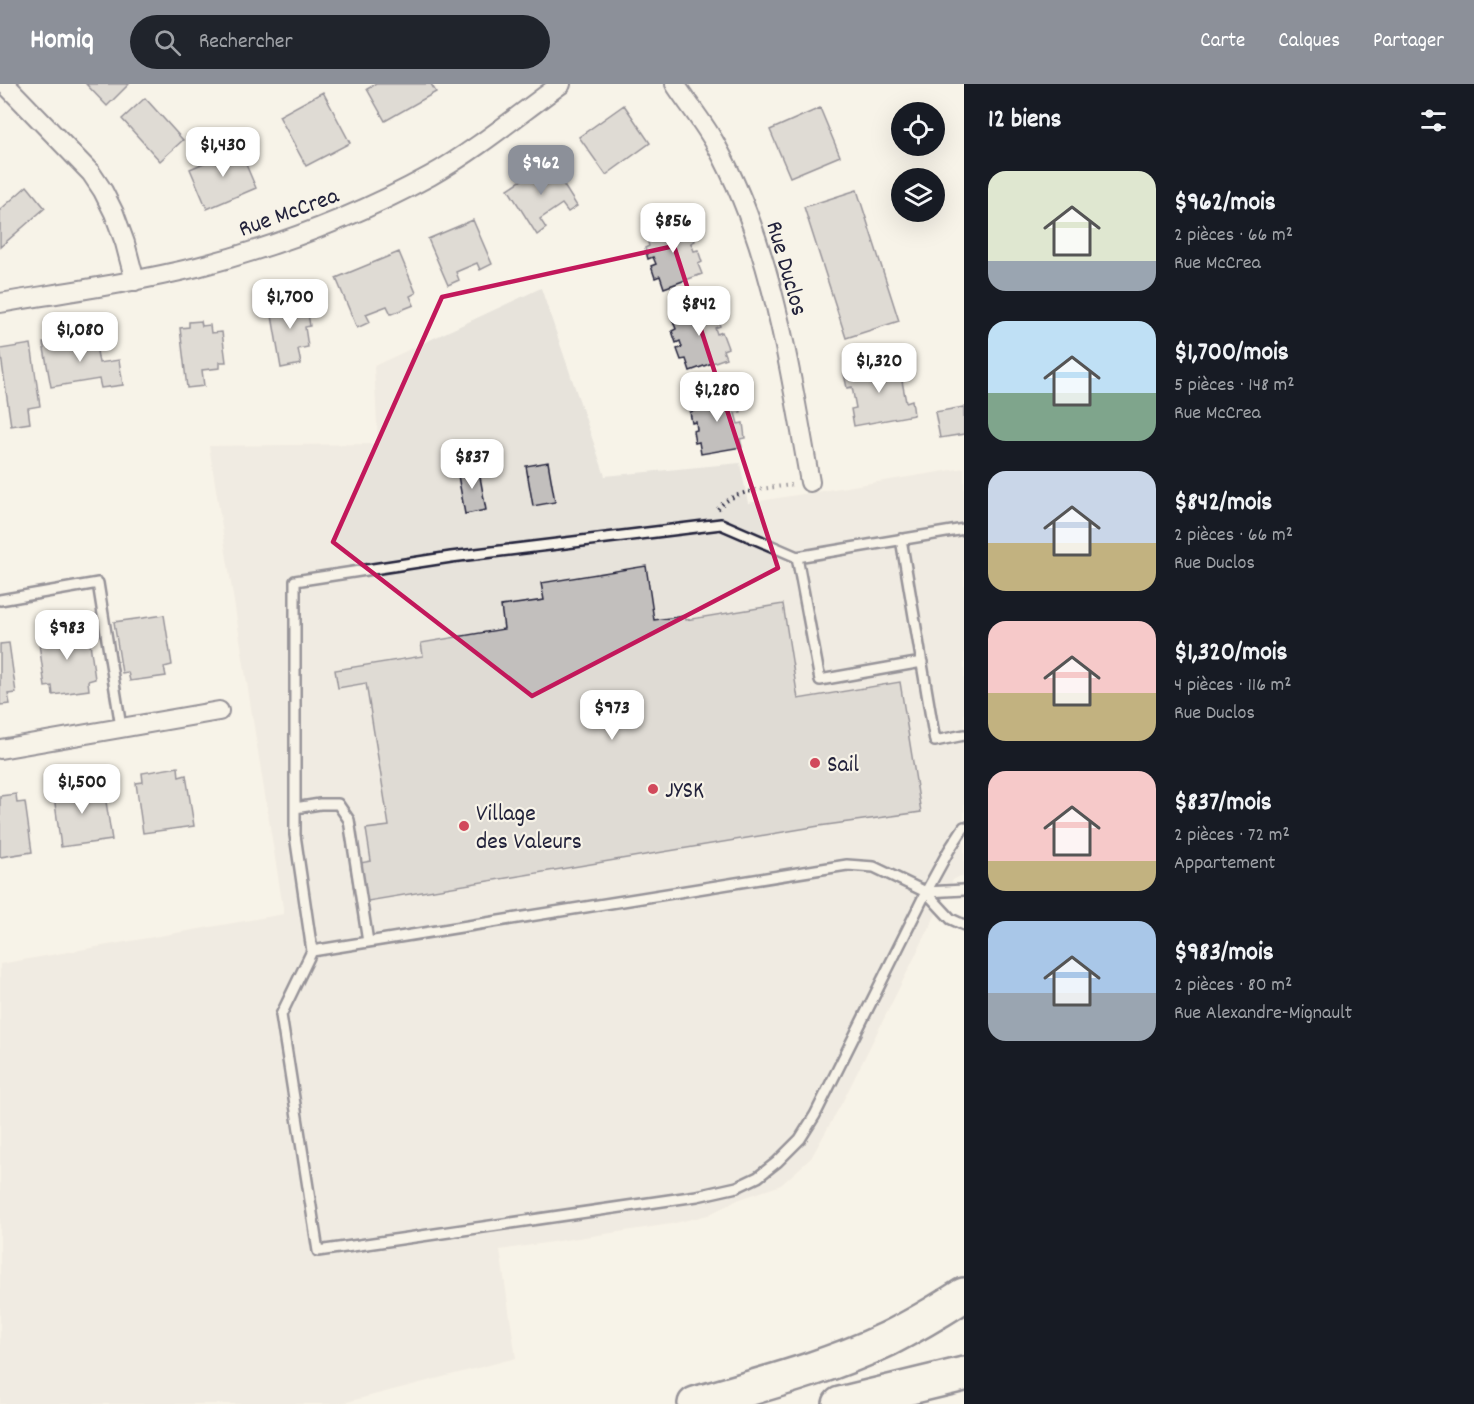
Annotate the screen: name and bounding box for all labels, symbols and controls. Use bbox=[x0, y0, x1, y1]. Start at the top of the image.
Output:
search box bbox=[130, 15, 550, 69]
text: Homiq bbox=[30, 22, 94, 62]
icon: search bbox=[151, 26, 184, 59]
text: Rechercher bbox=[199, 27, 293, 58]
text: Carte bbox=[1200, 27, 1245, 57]
text: Calques bbox=[1278, 27, 1340, 57]
text: Partager bbox=[1373, 27, 1444, 57]
map controls bbox=[891, 102, 945, 222]
button: locate bbox=[891, 102, 945, 156]
text: 12 biens bbox=[988, 102, 1061, 139]
icon: filters bbox=[1417, 104, 1450, 137]
pin: $1,430 bbox=[174, 127, 272, 178]
text: $1,430 bbox=[200, 132, 246, 160]
pin: $962 bbox=[505, 145, 577, 196]
text: $962 bbox=[522, 150, 560, 178]
button: layers bbox=[891, 168, 945, 222]
street label: Rue McCrea bbox=[234, 180, 345, 248]
text: $962/mois bbox=[1174, 185, 1276, 222]
icon: home bbox=[1036, 195, 1108, 267]
pin: $856 bbox=[637, 203, 709, 254]
text: $856 bbox=[654, 208, 692, 236]
street label: Rue Duclos bbox=[755, 218, 815, 320]
text: 2 pièces · 66 m² bbox=[1174, 222, 1293, 250]
text: Rue McCrea bbox=[1174, 250, 1261, 278]
pin: $1,700 bbox=[241, 279, 339, 330]
text: $1,700 bbox=[266, 284, 314, 312]
pin: $842 bbox=[663, 286, 735, 337]
text: $842 bbox=[681, 291, 717, 319]
pin: $1,080 bbox=[31, 312, 129, 363]
text: $1,080 bbox=[56, 317, 104, 345]
text: $1,700/mois bbox=[1174, 335, 1289, 372]
pin: $1,320 bbox=[830, 343, 928, 394]
icon: home bbox=[1036, 345, 1108, 417]
text: $1,320 bbox=[856, 348, 902, 376]
pin: $1,280 bbox=[668, 372, 766, 423]
text: 5 pièces · 148 m² bbox=[1174, 372, 1295, 400]
text: $1,280 bbox=[694, 377, 740, 405]
text: Rue McCrea bbox=[1174, 400, 1261, 428]
pin: $837 bbox=[436, 439, 508, 490]
text: $837 bbox=[455, 444, 489, 472]
text: $842/mois bbox=[1174, 485, 1272, 522]
icon: home bbox=[1036, 495, 1108, 567]
text: 2 pièces · 66 m² bbox=[1174, 522, 1293, 550]
text: Rue Duclos bbox=[1174, 550, 1255, 578]
pin: $983 bbox=[31, 610, 103, 661]
text: $983 bbox=[49, 615, 85, 643]
text: $1,320/mois bbox=[1174, 635, 1287, 672]
icon: home bbox=[1036, 645, 1108, 717]
text: 4 pièces · 116 m² bbox=[1174, 672, 1292, 700]
pin: $973 bbox=[576, 690, 648, 741]
text: $973 bbox=[594, 695, 630, 723]
text: Rue Duclos bbox=[1174, 700, 1255, 728]
place label: Sail bbox=[827, 749, 859, 783]
marker: Sail bbox=[808, 756, 822, 770]
pin: $1,500 bbox=[33, 764, 131, 815]
text: $1,500 bbox=[57, 769, 107, 797]
place label: JYSK bbox=[665, 775, 704, 809]
marker: JYSK bbox=[646, 782, 660, 796]
text: $837/mois bbox=[1174, 785, 1272, 822]
icon: home bbox=[1036, 795, 1108, 867]
place label: Village des Valeurs bbox=[476, 798, 582, 860]
marker: Village des Valeurs bbox=[457, 819, 471, 833]
text: 2 pièces · 72 m² bbox=[1174, 822, 1290, 850]
text: Appartement bbox=[1174, 850, 1276, 878]
text: $983/mois bbox=[1174, 935, 1274, 972]
icon: home bbox=[1036, 945, 1108, 1017]
text: 2 pièces · 80 m² bbox=[1174, 972, 1292, 1000]
text: Rue Alexandre-Mignault bbox=[1174, 1000, 1352, 1028]

